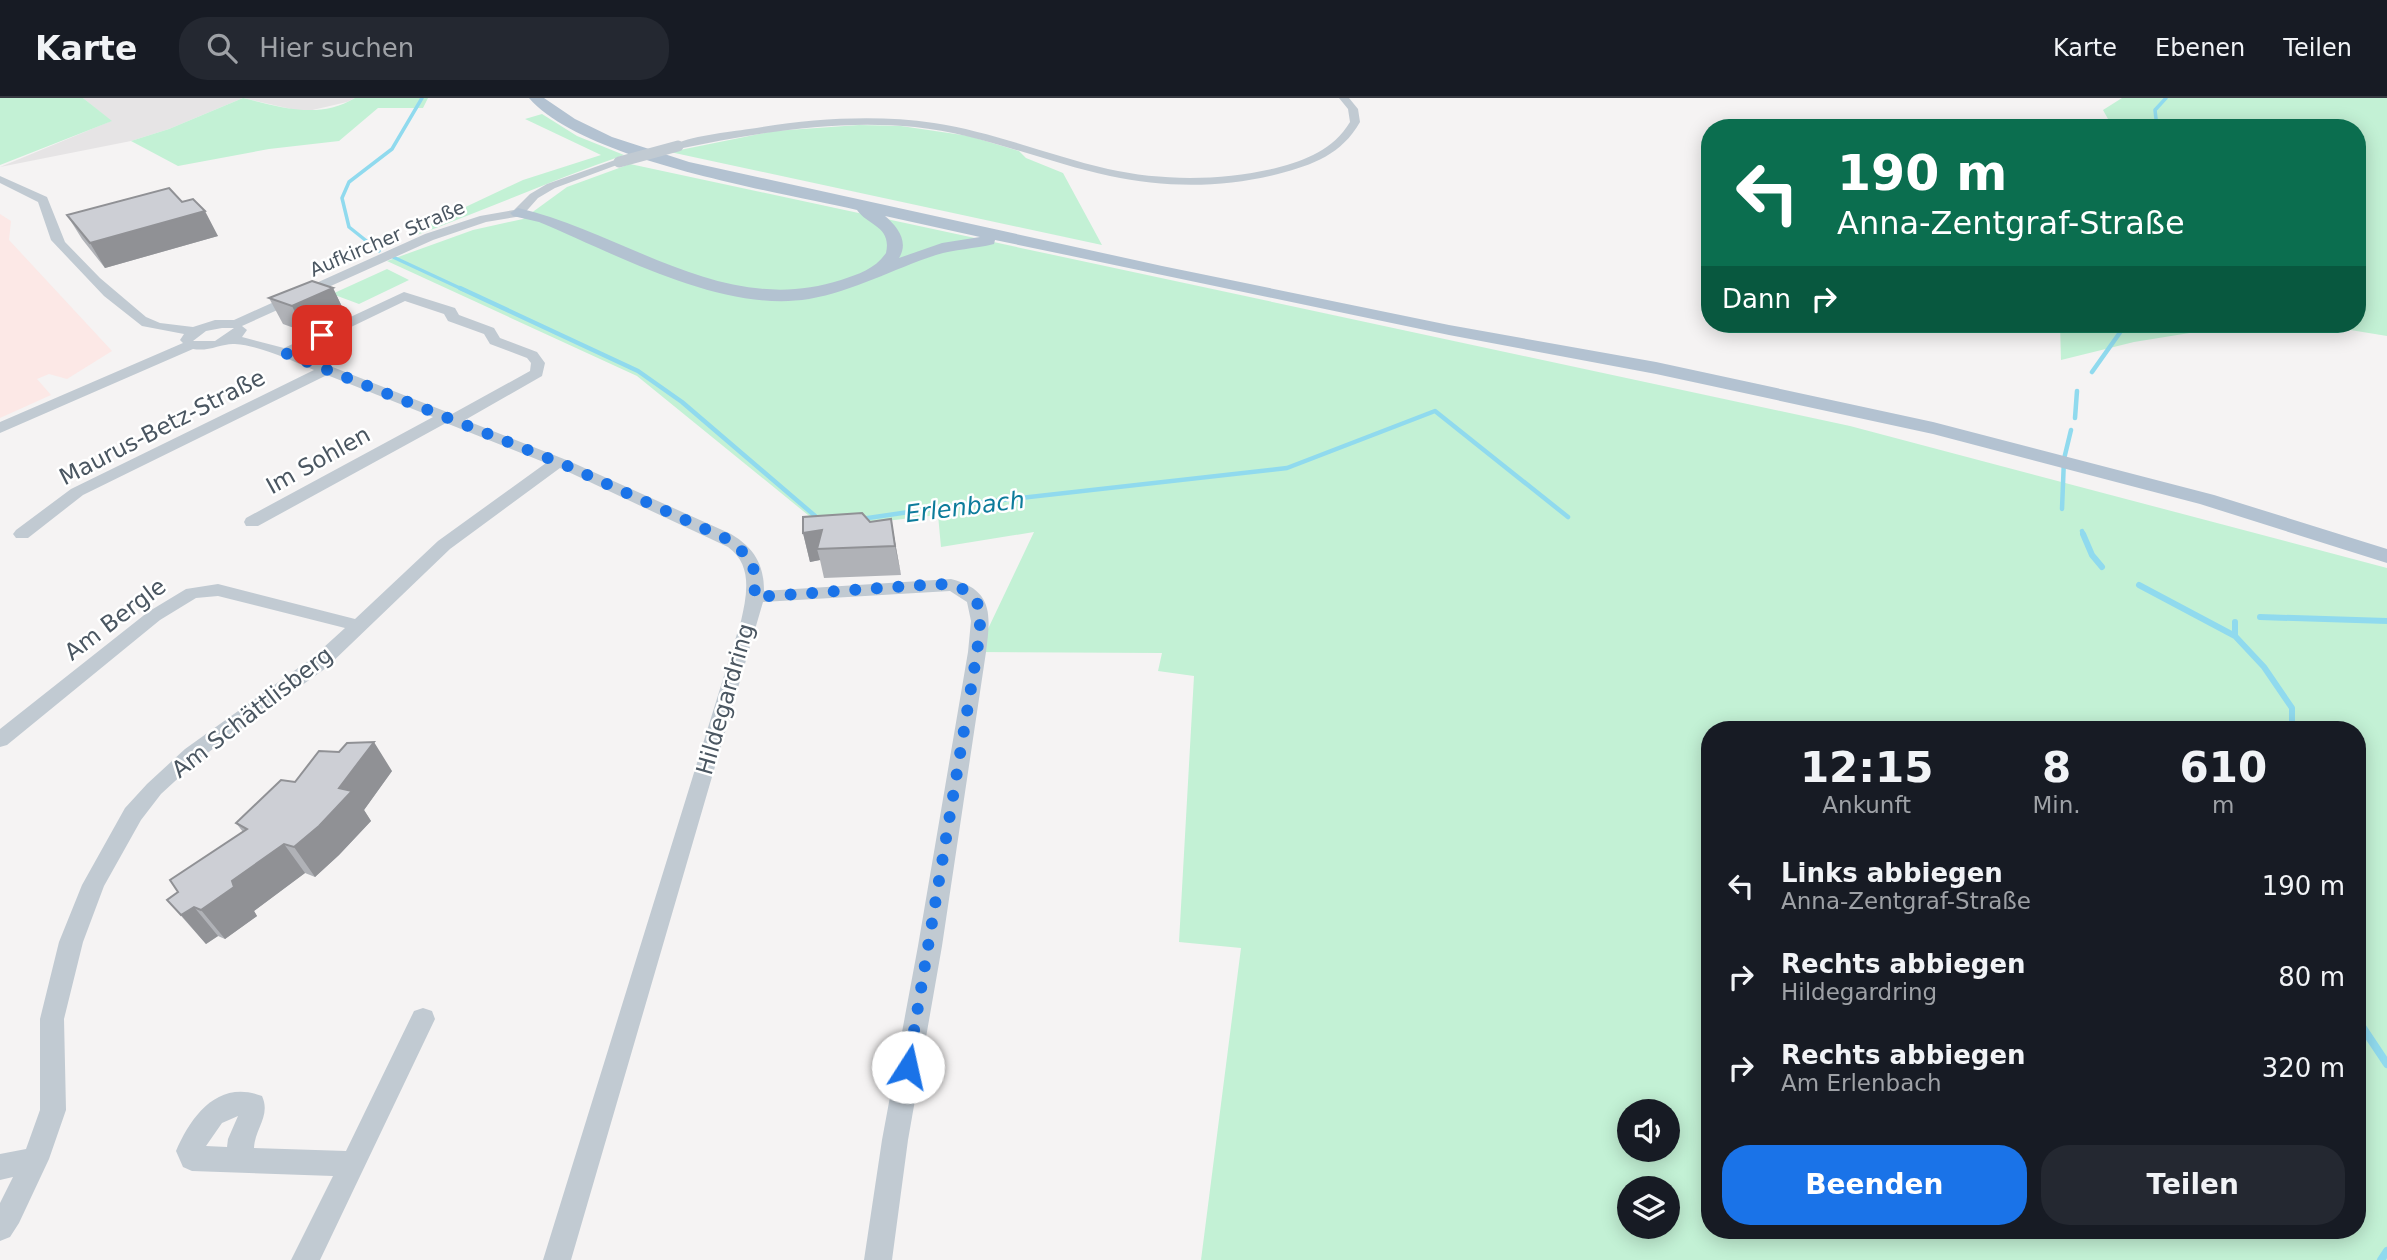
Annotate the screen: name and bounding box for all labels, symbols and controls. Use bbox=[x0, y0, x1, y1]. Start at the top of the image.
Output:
search box bbox=[179, 17, 669, 80]
text: Karte bbox=[35, 29, 137, 68]
icon: search bbox=[203, 29, 241, 67]
text: Hier suchen bbox=[259, 33, 414, 63]
text: Karte bbox=[2053, 34, 2117, 62]
text: Ebenen bbox=[2155, 34, 2245, 62]
text: Teilen bbox=[2283, 34, 2352, 62]
text: 190 m bbox=[1837, 145, 2007, 202]
icon: left bbox=[1722, 147, 1813, 238]
street label: Aufkircher Straße bbox=[306, 195, 468, 281]
text: Anna-Zentgraf-Straße bbox=[1837, 204, 2185, 242]
icon: right bbox=[1805, 280, 1843, 318]
text: Dann bbox=[1722, 284, 1791, 314]
pin bbox=[292, 305, 352, 365]
icon: arrive bbox=[303, 316, 341, 354]
street label: Maurus-Betz-Straße bbox=[55, 364, 269, 490]
street label: Im Sohlen bbox=[261, 421, 375, 499]
water label: Erlenbach bbox=[904, 486, 1026, 528]
street label: Am Bergle bbox=[59, 573, 171, 665]
street label: Hildegardring bbox=[691, 620, 759, 778]
street label: Am Schättlisberg bbox=[167, 641, 337, 783]
text: 12:15 bbox=[1800, 743, 1934, 792]
text: 8 bbox=[2042, 743, 2071, 792]
text: 610 bbox=[2179, 743, 2267, 792]
text: Ankunft bbox=[1822, 792, 1911, 818]
text: Min. bbox=[2032, 792, 2081, 818]
text: m bbox=[2212, 792, 2234, 818]
text: Links abbiegen bbox=[1781, 858, 2003, 888]
icon: left bbox=[1722, 867, 1760, 905]
text: 190 m bbox=[2262, 871, 2345, 901]
text: Anna-Zentgraf-Straße bbox=[1781, 888, 2031, 914]
text: Rechts abbiegen bbox=[1781, 949, 2026, 979]
icon: right bbox=[1722, 958, 1760, 996]
text: 80 m bbox=[2278, 962, 2345, 992]
text: Hildegardring bbox=[1781, 979, 1937, 1005]
position arrow bbox=[871, 1030, 945, 1104]
text: Rechts abbiegen bbox=[1781, 1040, 2026, 1070]
icon: right bbox=[1722, 1049, 1760, 1087]
text: 320 m bbox=[2262, 1053, 2345, 1083]
text: Am Erlenbach bbox=[1781, 1070, 1941, 1096]
map controls bbox=[1617, 1099, 1680, 1239]
button: sound bbox=[1617, 1099, 1680, 1162]
button: Beenden bbox=[1722, 1145, 2027, 1225]
button: Teilen bbox=[2041, 1145, 2345, 1225]
button: layers bbox=[1617, 1176, 1680, 1239]

